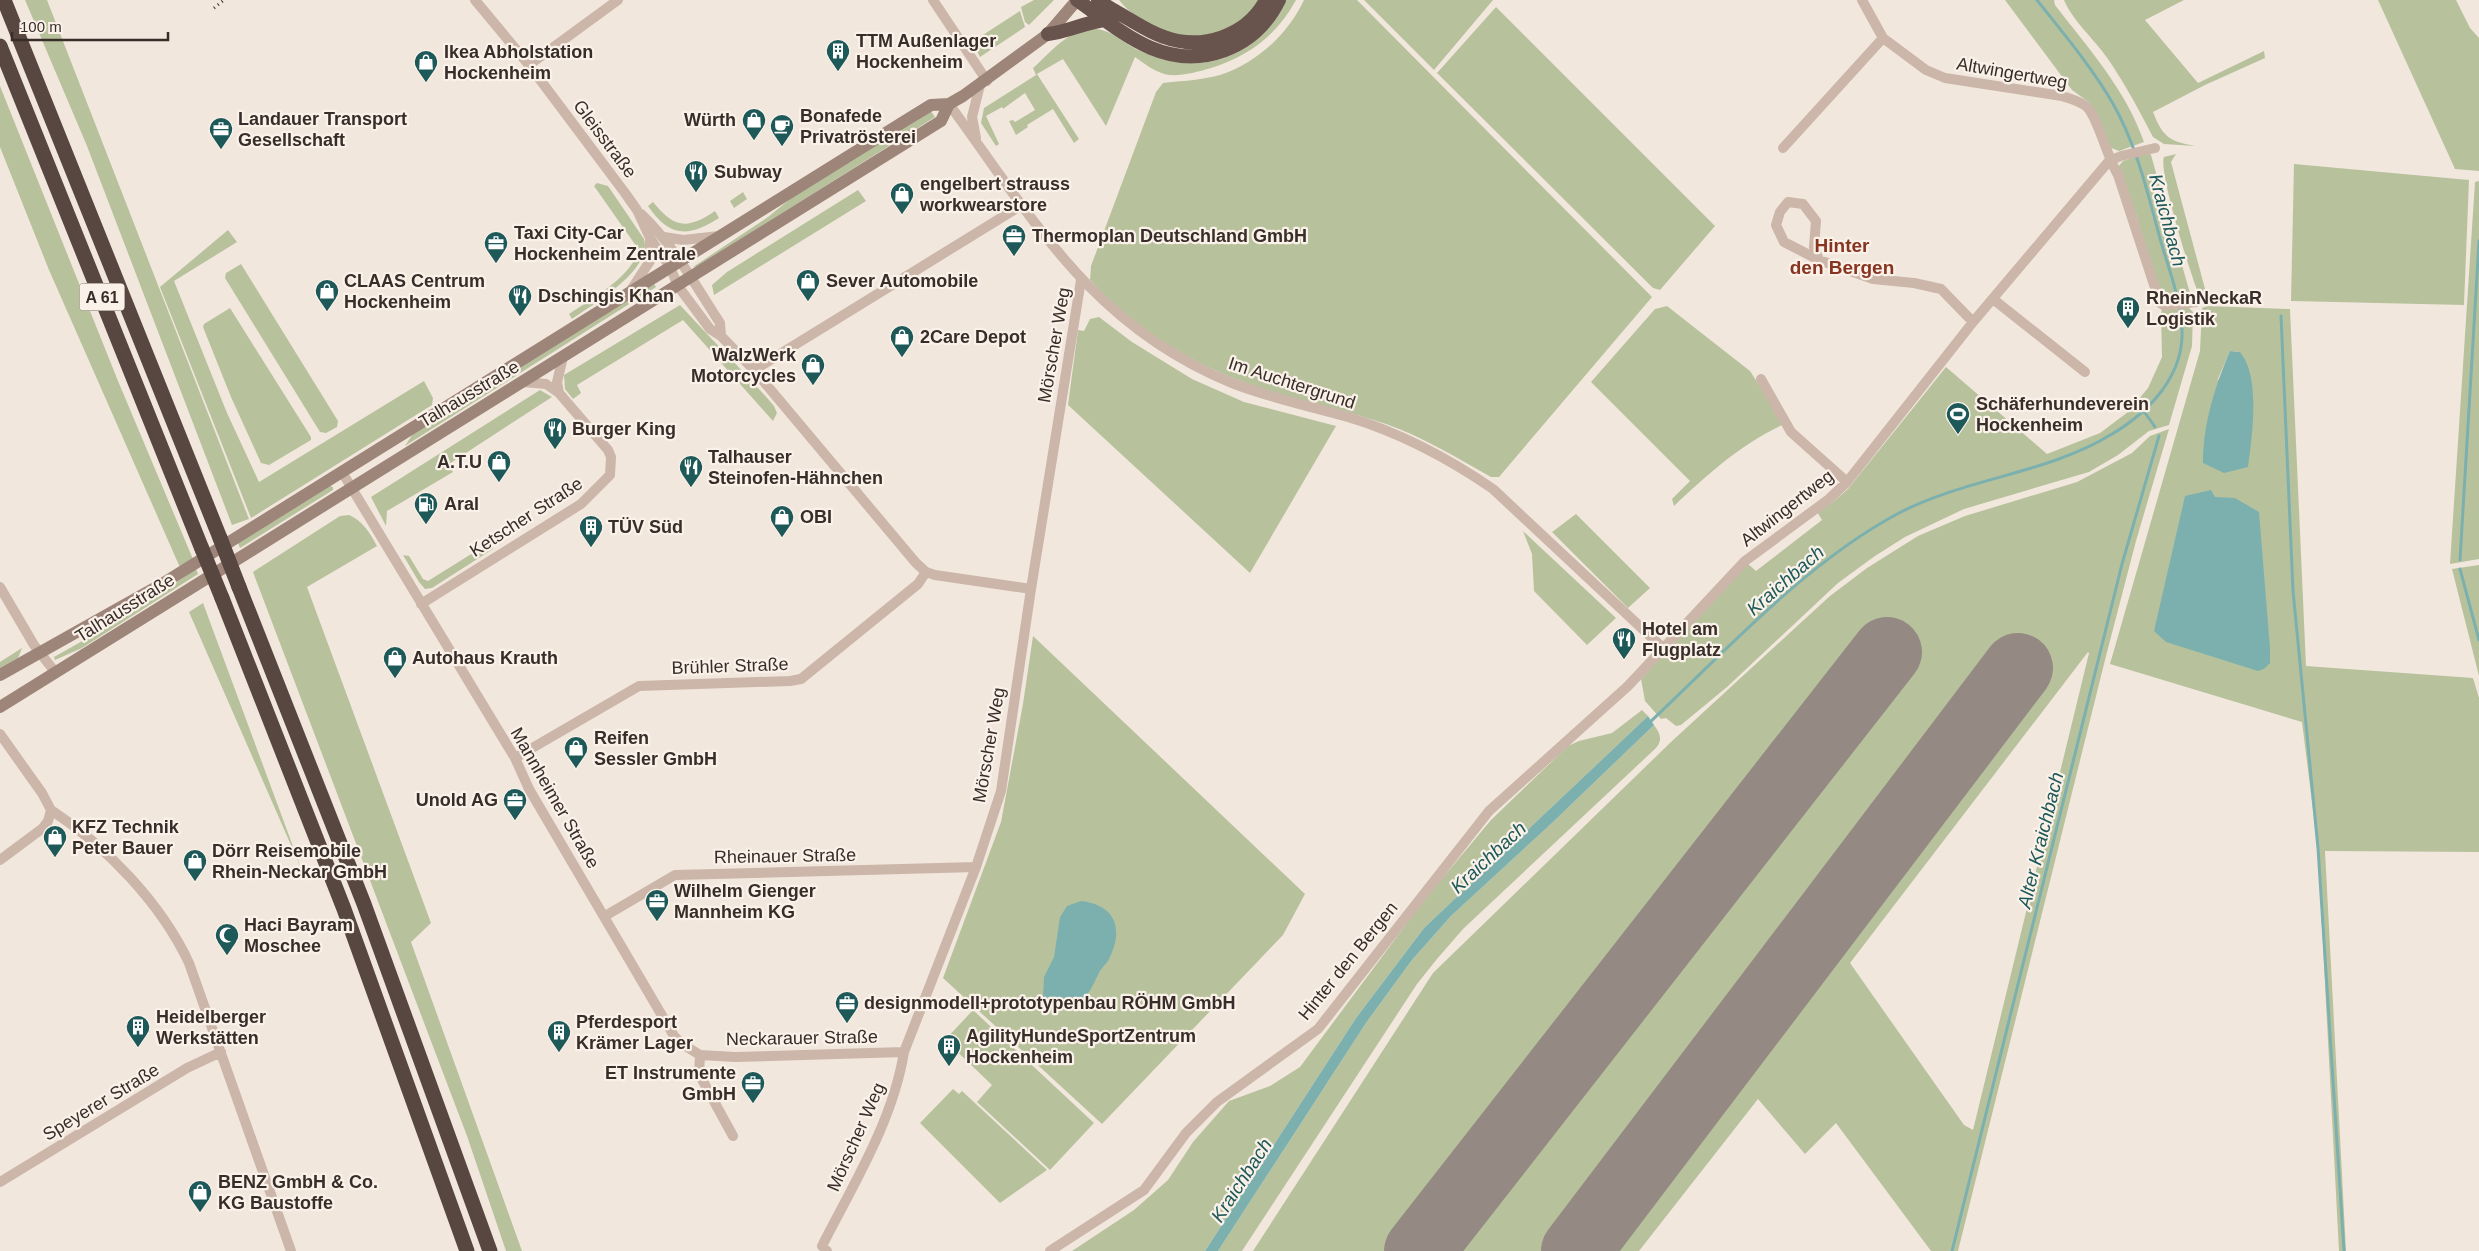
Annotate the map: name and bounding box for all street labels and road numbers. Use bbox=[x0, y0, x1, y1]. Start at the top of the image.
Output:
street label: Altwingertweg bbox=[1955, 53, 2069, 93]
street label: Gleisstraße bbox=[569, 96, 641, 182]
road number: A 61 bbox=[80, 284, 124, 310]
street label: Mörscher Weg bbox=[1034, 286, 1074, 404]
street label: Im Auchtergrund bbox=[1226, 353, 1358, 413]
street label: Talhausstraße bbox=[415, 356, 523, 432]
street label: Altwingertweg bbox=[1737, 466, 1837, 550]
street label: Ketscher Straße bbox=[466, 473, 586, 561]
street label: Talhausstraße bbox=[72, 570, 178, 646]
street label: Brühler Straße bbox=[671, 654, 789, 678]
street label: Mörscher Weg bbox=[969, 686, 1009, 804]
street label: Mannheimer Straße bbox=[507, 724, 603, 872]
street label: Rheinauer Straße bbox=[714, 845, 856, 867]
street label: Hinter den Bergen bbox=[1294, 898, 1402, 1024]
street label: Neckarauer Straße bbox=[726, 1027, 878, 1049]
street label: Speyerer Straße bbox=[39, 1059, 163, 1145]
street label: Mörscher Weg bbox=[823, 1080, 889, 1194]

